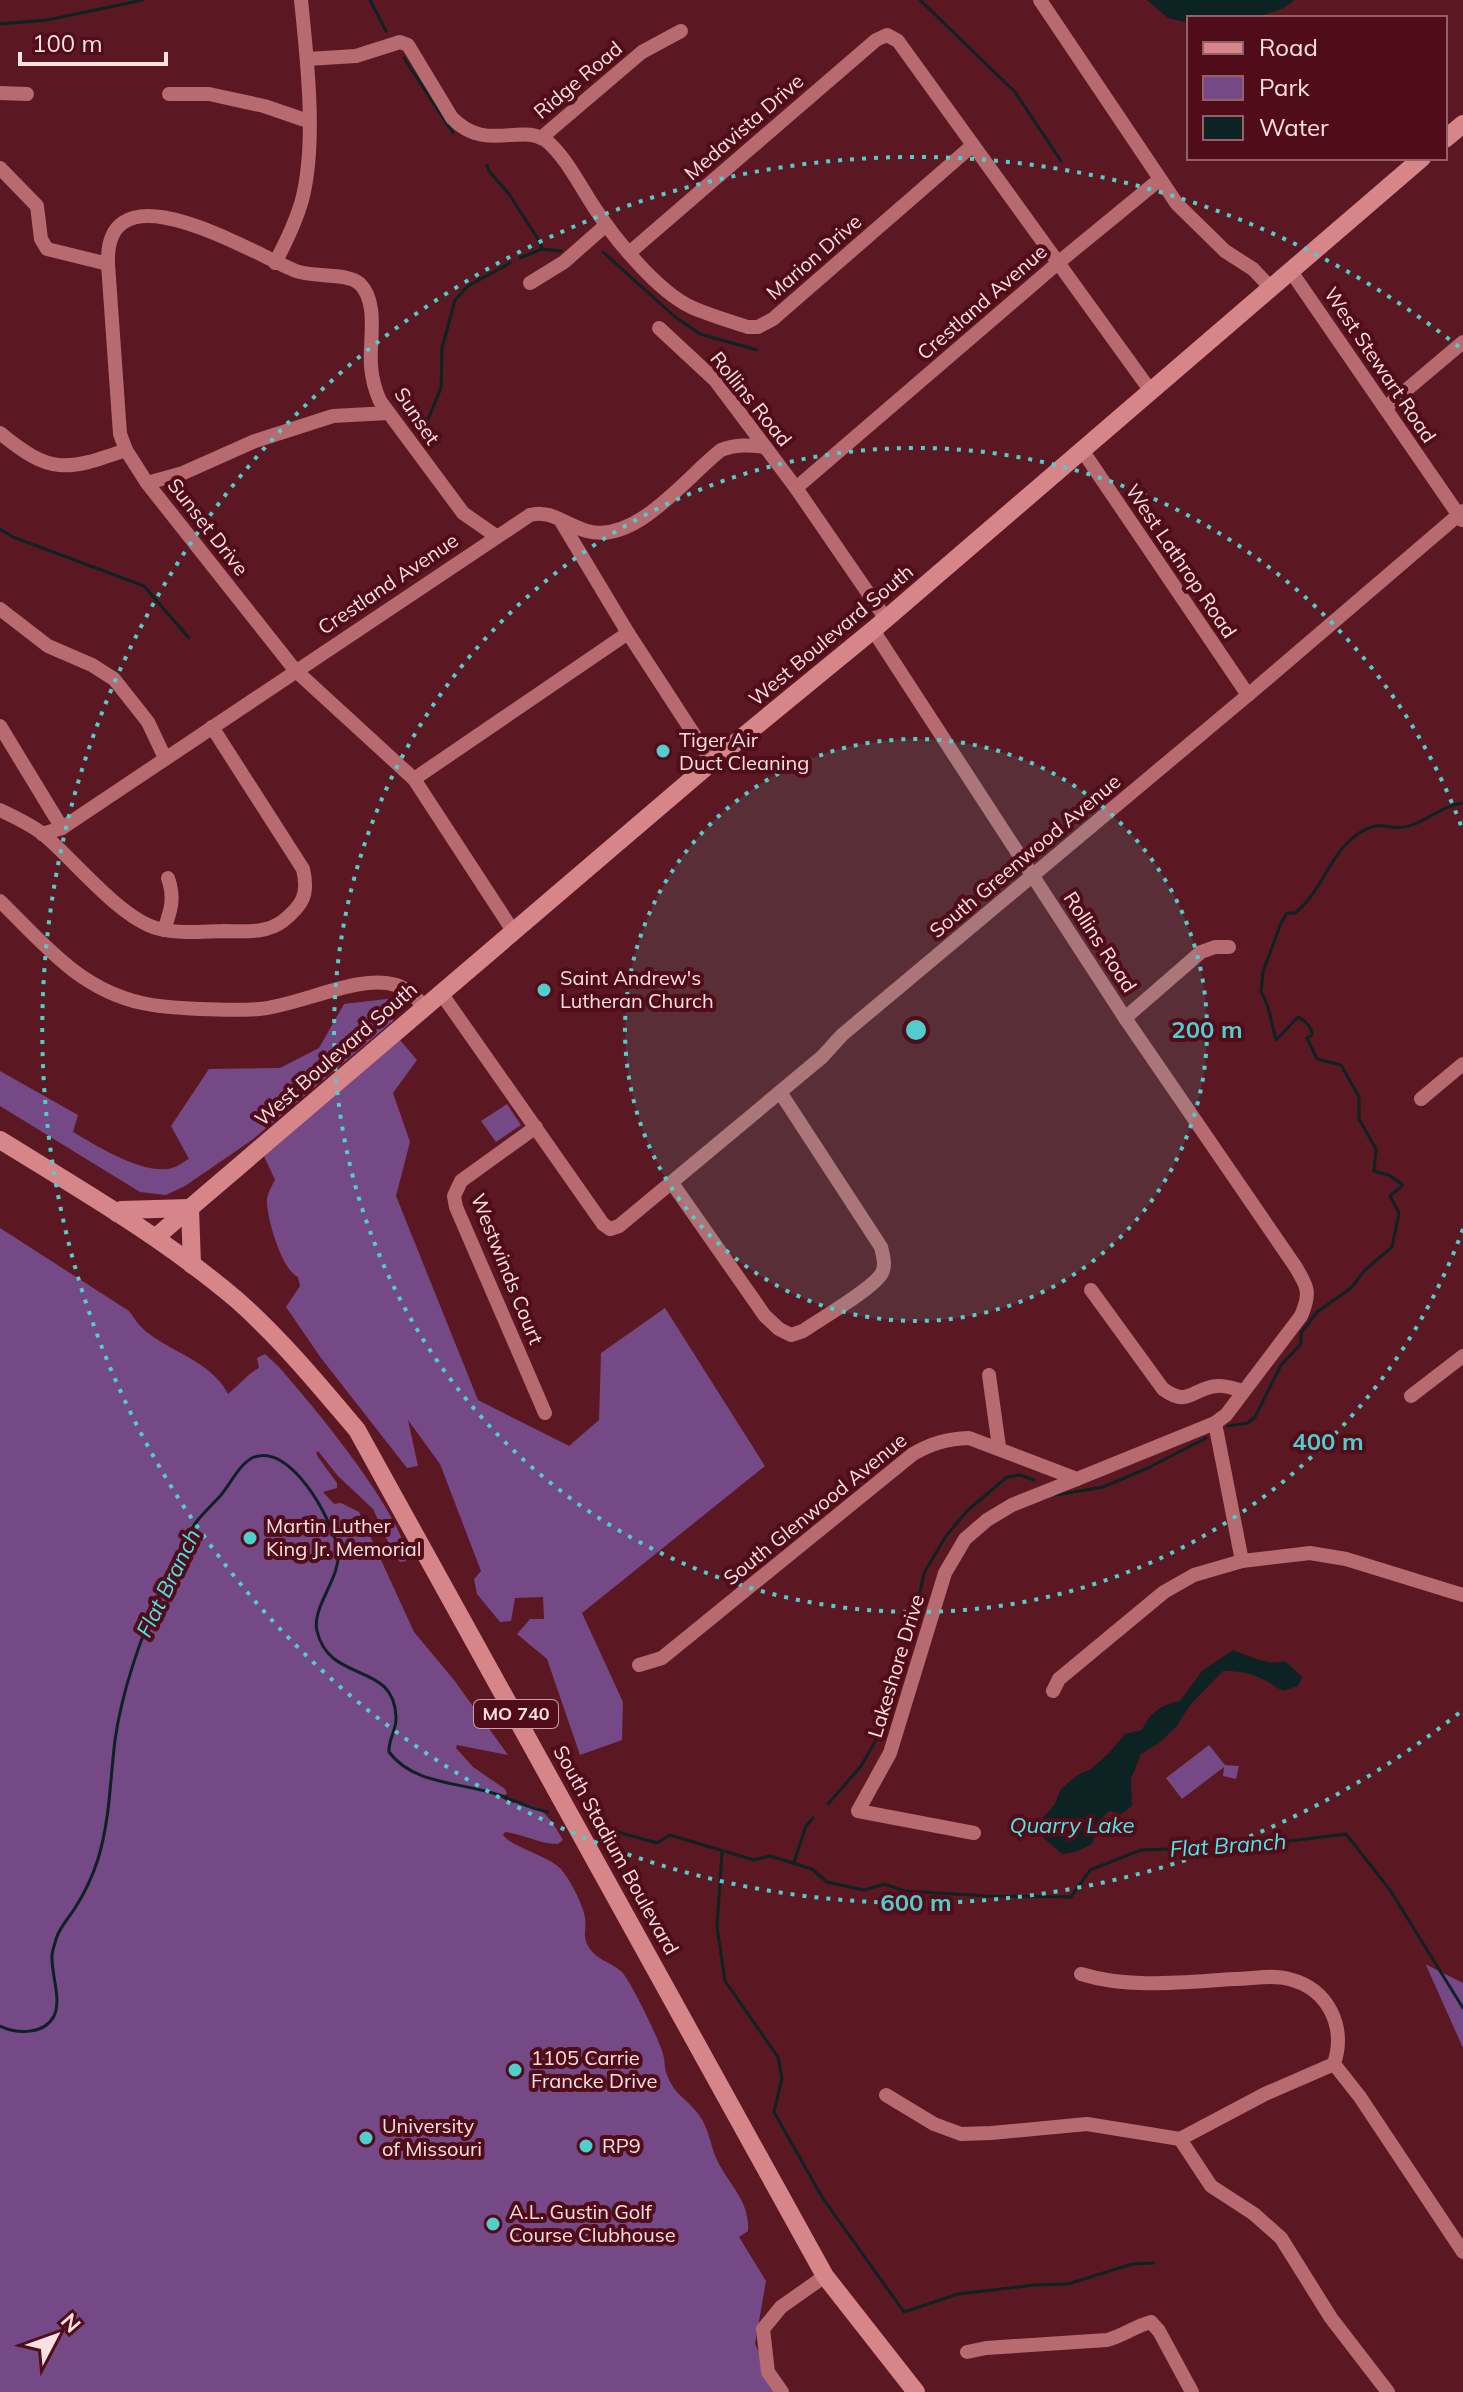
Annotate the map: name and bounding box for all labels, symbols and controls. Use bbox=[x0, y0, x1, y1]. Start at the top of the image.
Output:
scale bar bbox=[20, 16, 166, 66]
legend bbox=[1187, 16, 1447, 160]
text: 100 m bbox=[32, 28, 103, 58]
text: Road bbox=[1259, 32, 1318, 62]
street label: Ridge Road bbox=[528, 35, 627, 124]
street label: Medavista Drive bbox=[679, 68, 808, 185]
text: Park bbox=[1259, 72, 1310, 102]
text: Water bbox=[1259, 112, 1329, 142]
street label: Marion Drive bbox=[761, 209, 866, 305]
street label: Crestland Avenue bbox=[912, 238, 1052, 365]
street label: West Stewart Road bbox=[1319, 282, 1442, 447]
street label: Rollins Road bbox=[705, 346, 797, 451]
street label: Sunset bbox=[389, 382, 446, 449]
street label: Sunset Drive bbox=[163, 473, 254, 581]
street label: West Lathrop Road bbox=[1121, 479, 1242, 642]
street label: Crestland Avenue bbox=[313, 527, 463, 640]
street label: West Boulevard South bbox=[743, 559, 918, 711]
place label: Tiger Air Duct Cleaning bbox=[679, 727, 809, 775]
marker: Tiger Air Duct Cleaning bbox=[654, 742, 672, 760]
street label: South Greenwood Avenue bbox=[924, 768, 1125, 943]
street label: Rollins Road bbox=[1059, 887, 1142, 997]
place label: Saint Andrew's Lutheran Church bbox=[560, 965, 714, 1013]
street label: West Boulevard South bbox=[249, 976, 422, 1131]
marker: Saint Andrew's Lutheran Church bbox=[535, 981, 553, 999]
text: 200 m bbox=[1171, 1014, 1243, 1044]
centre of rings bbox=[902, 1016, 930, 1044]
street label: Westwinds Court bbox=[466, 1190, 549, 1348]
text: 400 m bbox=[1292, 1426, 1364, 1456]
street label: South Glenwood Avenue bbox=[718, 1427, 911, 1590]
place label: Martin Luther King Jr. Memorial bbox=[266, 1513, 421, 1561]
water label: Flat Branch bbox=[130, 1524, 206, 1642]
marker: Martin Luther King Jr. Memorial bbox=[241, 1529, 259, 1547]
street label: Lakeshore Drive bbox=[862, 1591, 929, 1740]
road number: MO 740 bbox=[474, 1700, 558, 1728]
street label: South Stadium Boulevard bbox=[548, 1741, 684, 1959]
water label: Quarry Lake bbox=[1009, 1811, 1135, 1839]
water label: Flat Branch bbox=[1169, 1827, 1287, 1863]
text: 600 m bbox=[880, 1887, 952, 1917]
place label: 1105 Carrie Francke Drive bbox=[531, 2045, 657, 2093]
marker: 1105 Carrie Francke Drive bbox=[506, 2061, 524, 2079]
place label: University of Missouri bbox=[382, 2113, 482, 2161]
marker: University of Missouri bbox=[357, 2129, 375, 2147]
place label: RP9 bbox=[602, 2133, 641, 2158]
marker: RP9 bbox=[577, 2137, 595, 2155]
place label: A.L. Gustin Golf Course Clubhouse bbox=[509, 2199, 676, 2247]
marker: A.L. Gustin Golf Course Clubhouse bbox=[484, 2215, 502, 2233]
north arrow bbox=[16, 2296, 96, 2376]
text: N bbox=[55, 2307, 87, 2338]

